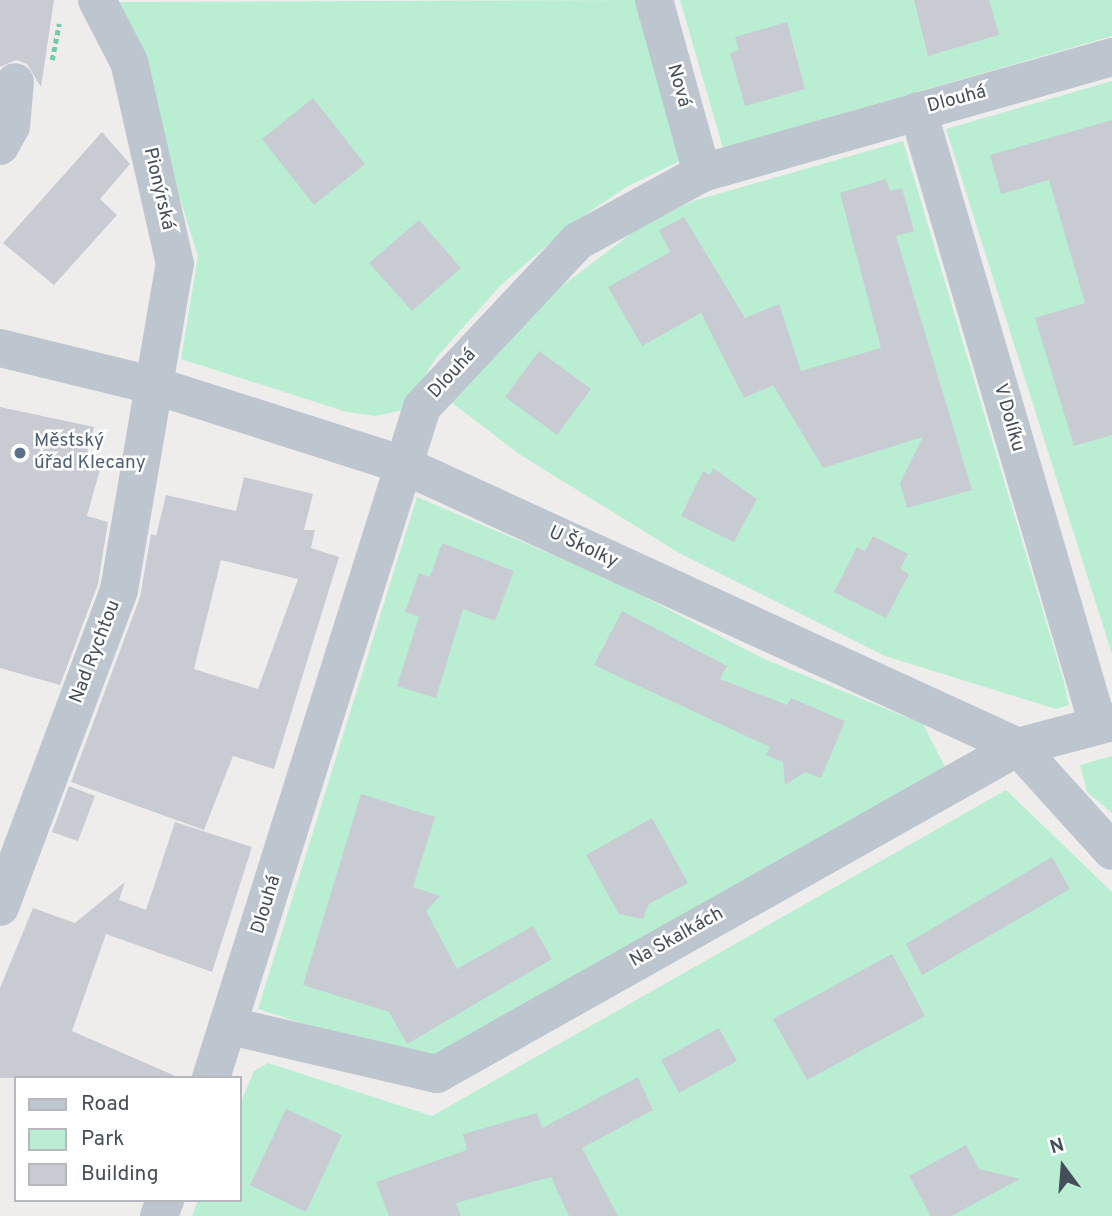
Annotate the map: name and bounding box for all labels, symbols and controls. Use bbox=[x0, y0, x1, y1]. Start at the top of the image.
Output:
street label: Nová bbox=[661, 62, 695, 110]
street label: Dlouhá bbox=[925, 81, 989, 119]
street label: Pionýrská bbox=[137, 146, 179, 232]
street label: Dlouhá bbox=[424, 344, 482, 404]
street label: V Dolíku bbox=[987, 381, 1029, 455]
place label: Městský úřad Klecany bbox=[34, 431, 146, 475]
marker: Městský úřad Klecany bbox=[12, 445, 28, 461]
street label: U Školky bbox=[545, 522, 621, 574]
street label: Nad Rychtou bbox=[66, 597, 126, 707]
street label: Dlouhá bbox=[247, 873, 287, 937]
street label: Na Skalkách bbox=[626, 903, 728, 973]
legend bbox=[14, 1076, 242, 1202]
text: Road bbox=[81, 1091, 130, 1118]
text: Park bbox=[81, 1126, 124, 1153]
north arrow bbox=[1028, 1132, 1098, 1202]
text: N bbox=[1047, 1133, 1067, 1160]
text: Building bbox=[81, 1161, 159, 1188]

